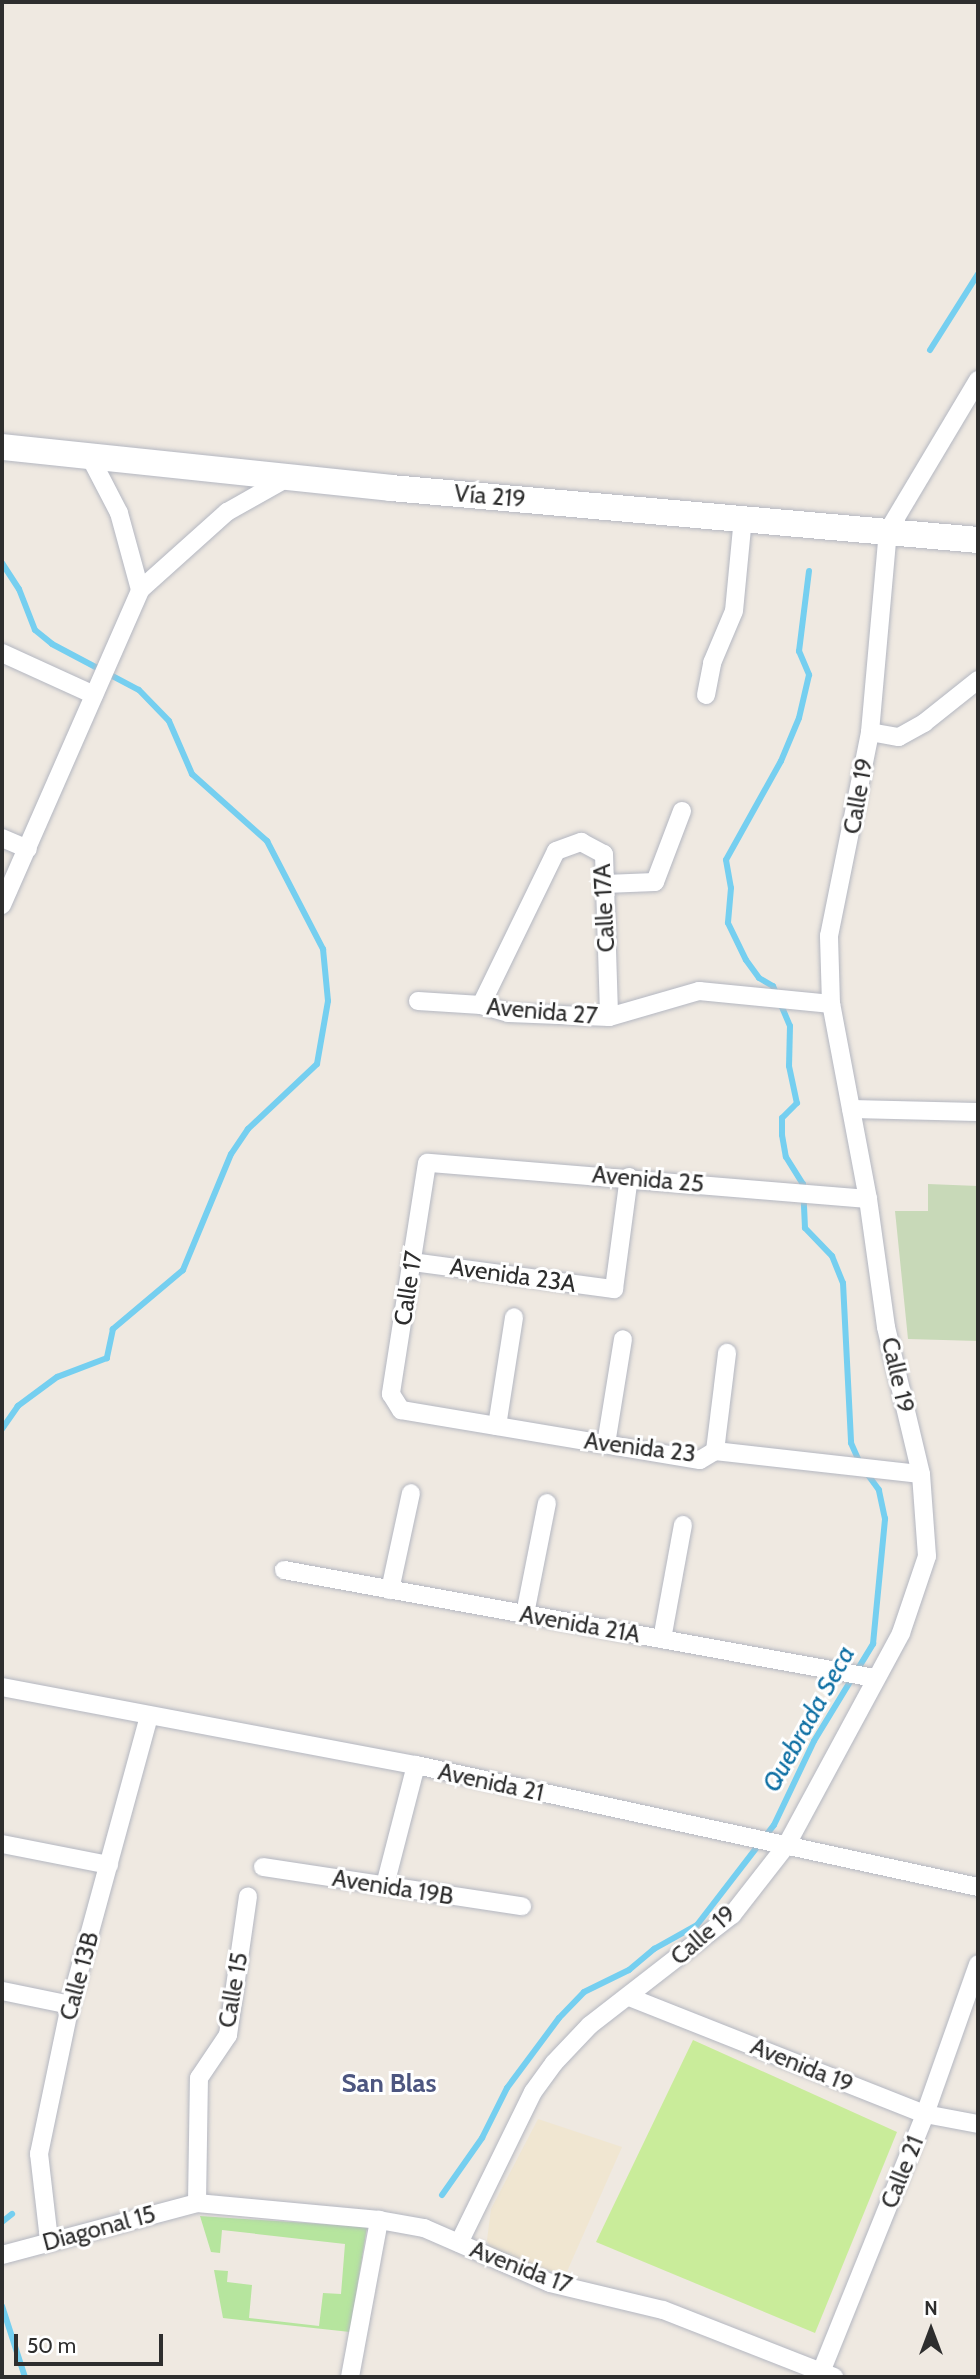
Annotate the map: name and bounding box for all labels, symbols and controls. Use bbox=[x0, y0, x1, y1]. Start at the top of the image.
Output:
street label: Vía 219 bbox=[453, 479, 527, 513]
street label: Calle 19 bbox=[837, 756, 879, 836]
street label: Calle 17A bbox=[587, 863, 621, 953]
street label: Avenida 27 bbox=[485, 992, 599, 1030]
street label: Avenida 25 bbox=[591, 1160, 705, 1198]
street label: Calle 17 bbox=[388, 1249, 428, 1327]
street label: Avenida 23A bbox=[448, 1252, 578, 1298]
street label: Calle 19 bbox=[875, 1334, 921, 1416]
street label: Avenida 23 bbox=[583, 1426, 697, 1468]
street label: Avenida 21A bbox=[518, 1599, 642, 1649]
water label: Quebrada Seca bbox=[756, 1641, 862, 1797]
street label: Avenida 21 bbox=[436, 1757, 546, 1807]
street label: Avenida 19B bbox=[330, 1863, 456, 1911]
street label: Calle 19 bbox=[665, 1899, 741, 1971]
street label: Calle 13B bbox=[53, 1929, 105, 2023]
street label: Calle 15 bbox=[212, 1950, 254, 2030]
street label: Avenida 19 bbox=[747, 2031, 857, 2099]
district label: San Blas bbox=[341, 2068, 437, 2100]
street label: Calle 21 bbox=[874, 2132, 930, 2212]
street label: Diagonal 15 bbox=[39, 2199, 159, 2257]
street label: Avenida 17 bbox=[466, 2234, 576, 2300]
north arrow bbox=[896, 2295, 966, 2365]
text: N bbox=[924, 2297, 938, 2320]
scale bar bbox=[18, 2320, 166, 2364]
text: 50 m bbox=[27, 2333, 76, 2358]

